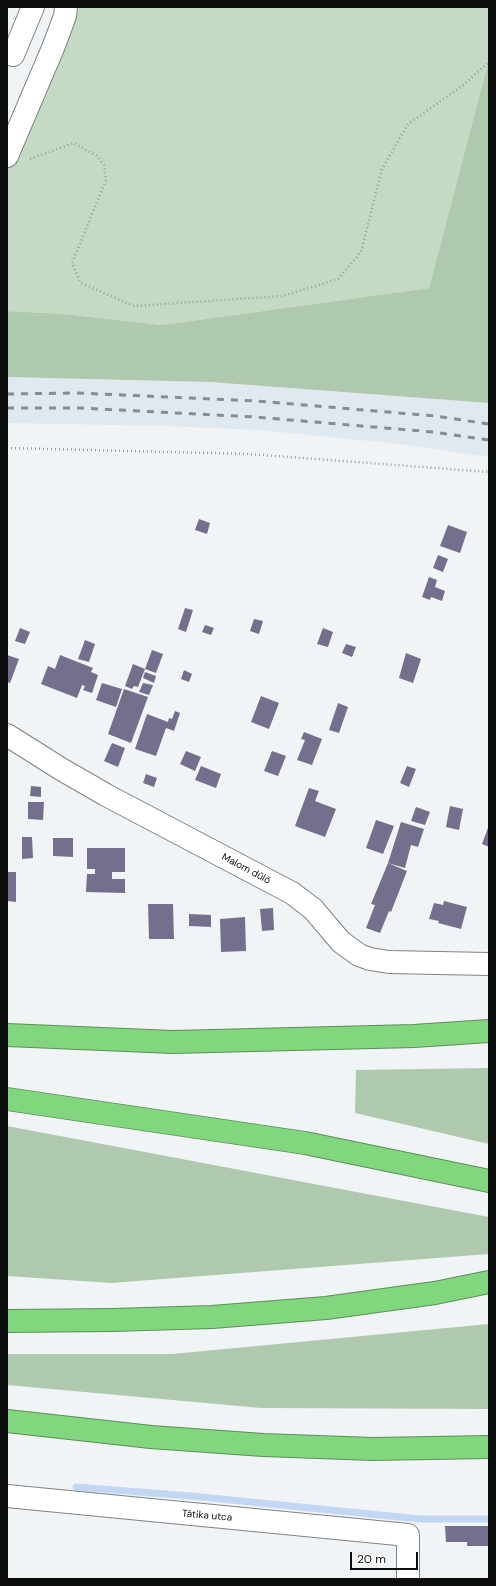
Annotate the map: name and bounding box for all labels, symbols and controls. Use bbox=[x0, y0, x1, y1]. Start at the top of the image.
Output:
street label: Malom dűlő bbox=[219, 851, 273, 887]
street label: Tátika utca bbox=[181, 1508, 233, 1524]
scale bar bbox=[352, 1544, 420, 1570]
text: 20 m bbox=[357, 1551, 386, 1567]

